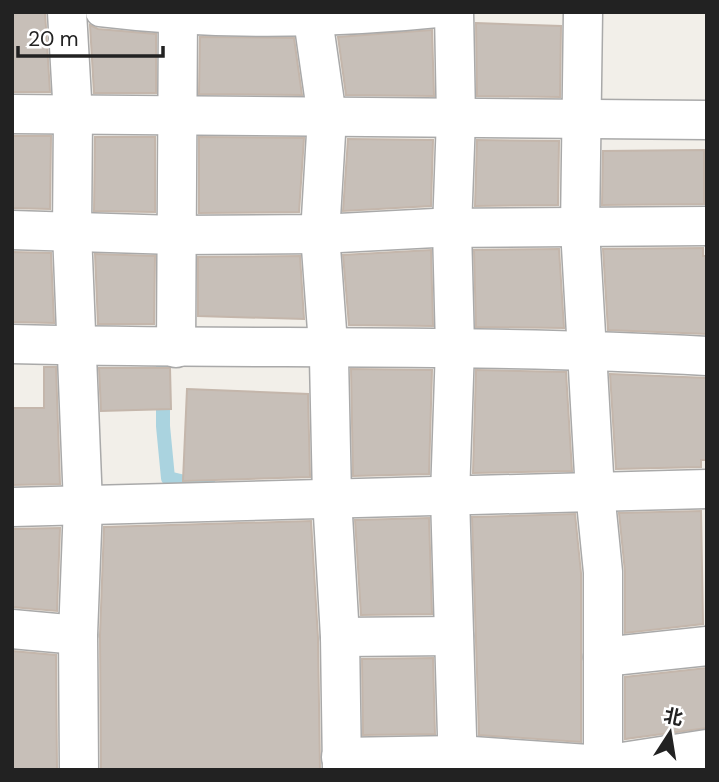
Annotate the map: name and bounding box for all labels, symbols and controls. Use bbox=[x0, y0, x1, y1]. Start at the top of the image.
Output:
scale bar bbox=[18, 14, 163, 58]
text: 20 m bbox=[28, 25, 79, 53]
north arrow bbox=[635, 698, 705, 768]
text: 北 bbox=[662, 703, 685, 731]

